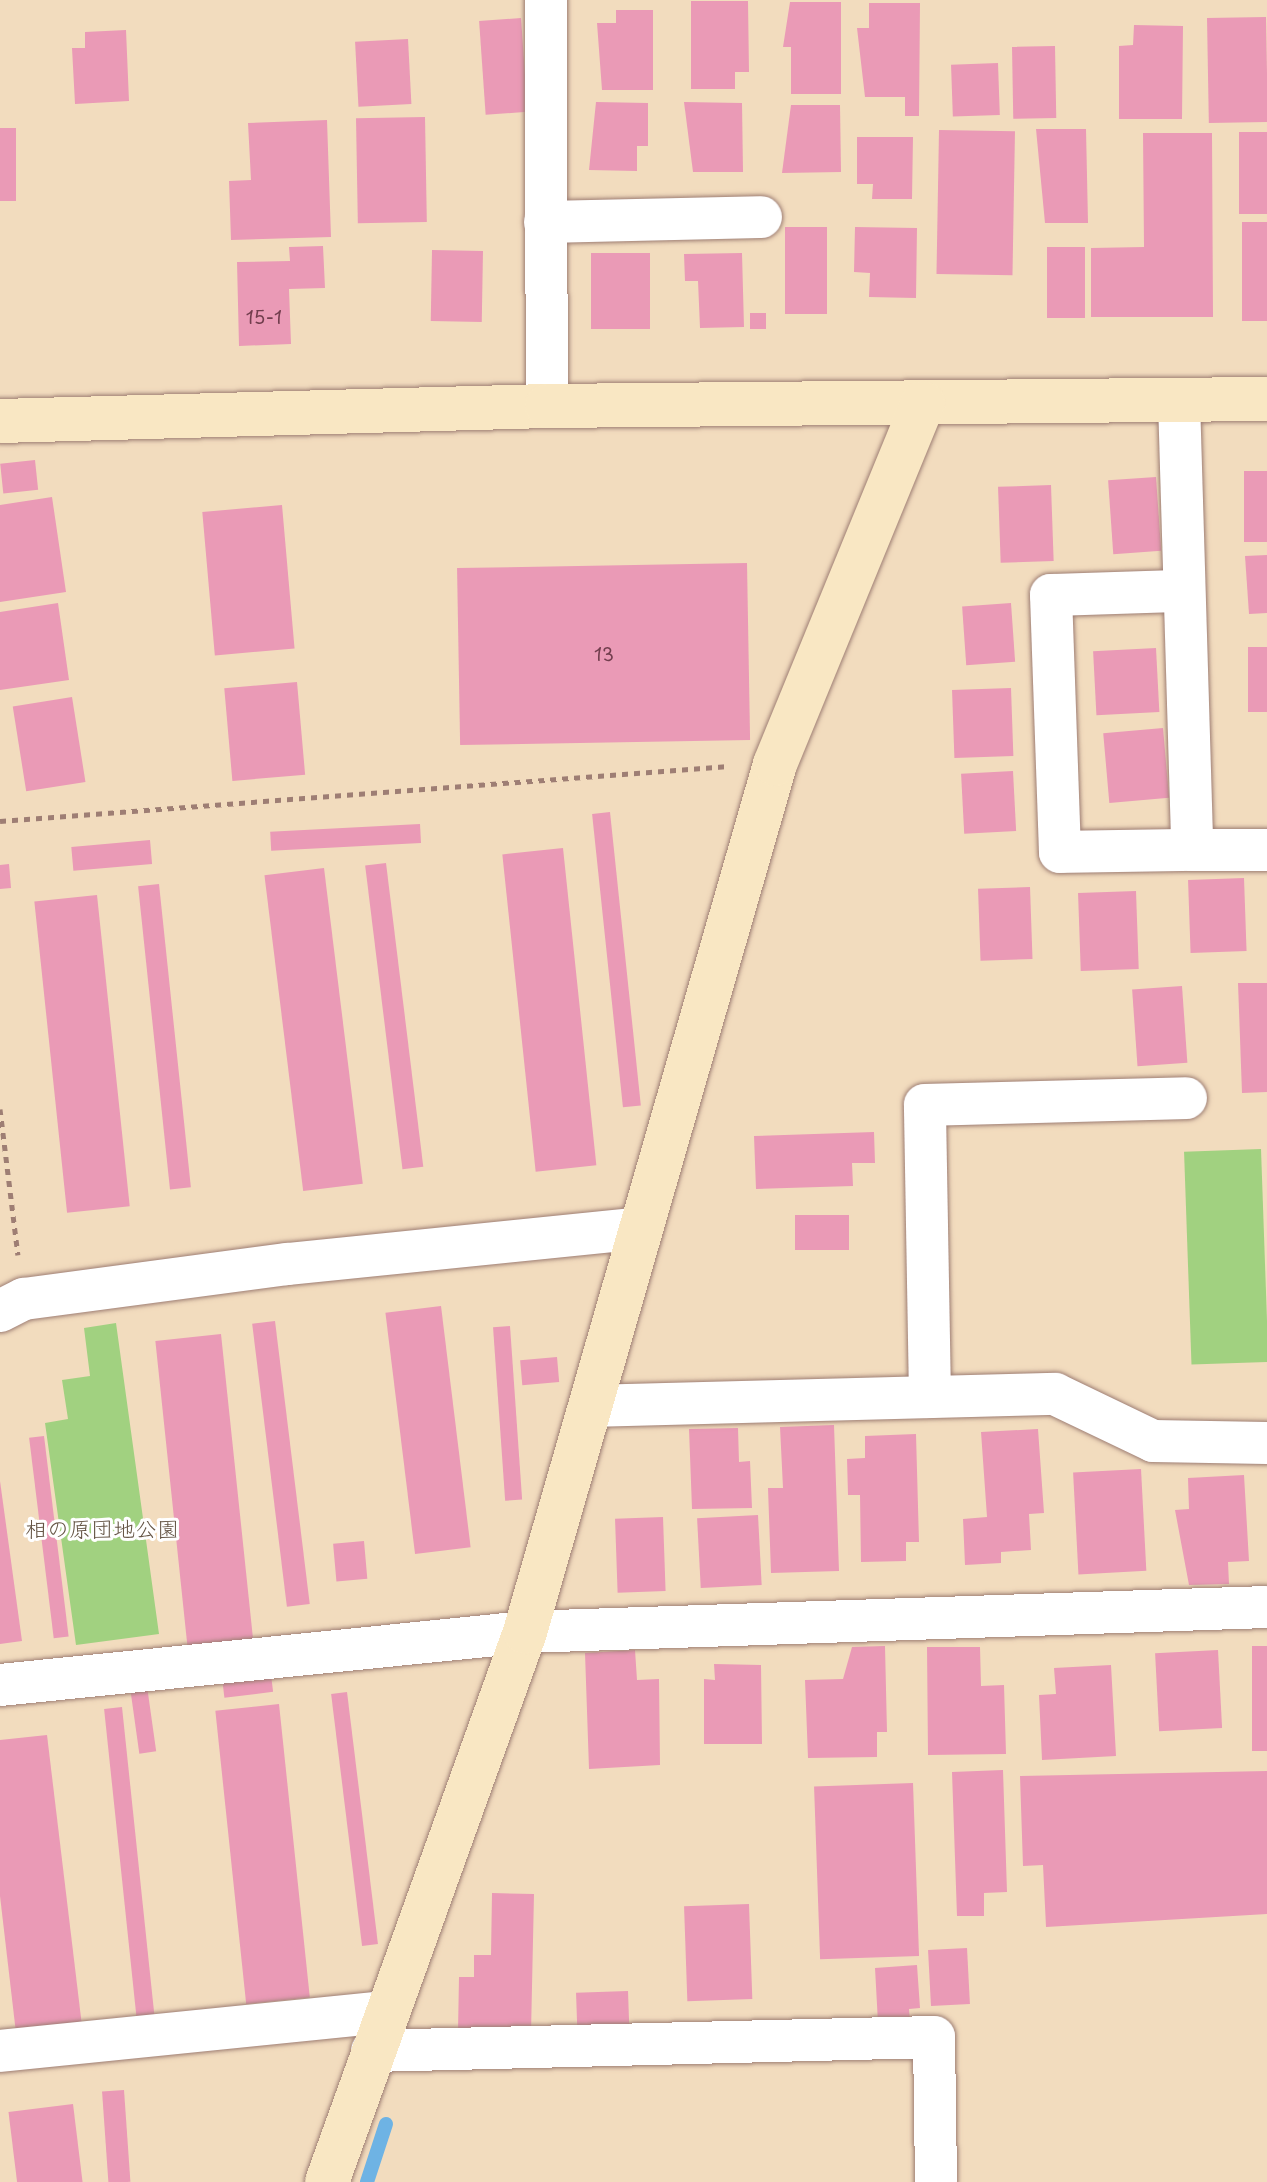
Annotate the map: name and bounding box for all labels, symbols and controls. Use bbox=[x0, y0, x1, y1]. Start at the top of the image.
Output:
house number: 15-1 bbox=[246, 306, 282, 328]
house number: 13 bbox=[594, 643, 614, 665]
park label: 相の原団地公園 bbox=[25, 1515, 179, 1541]

